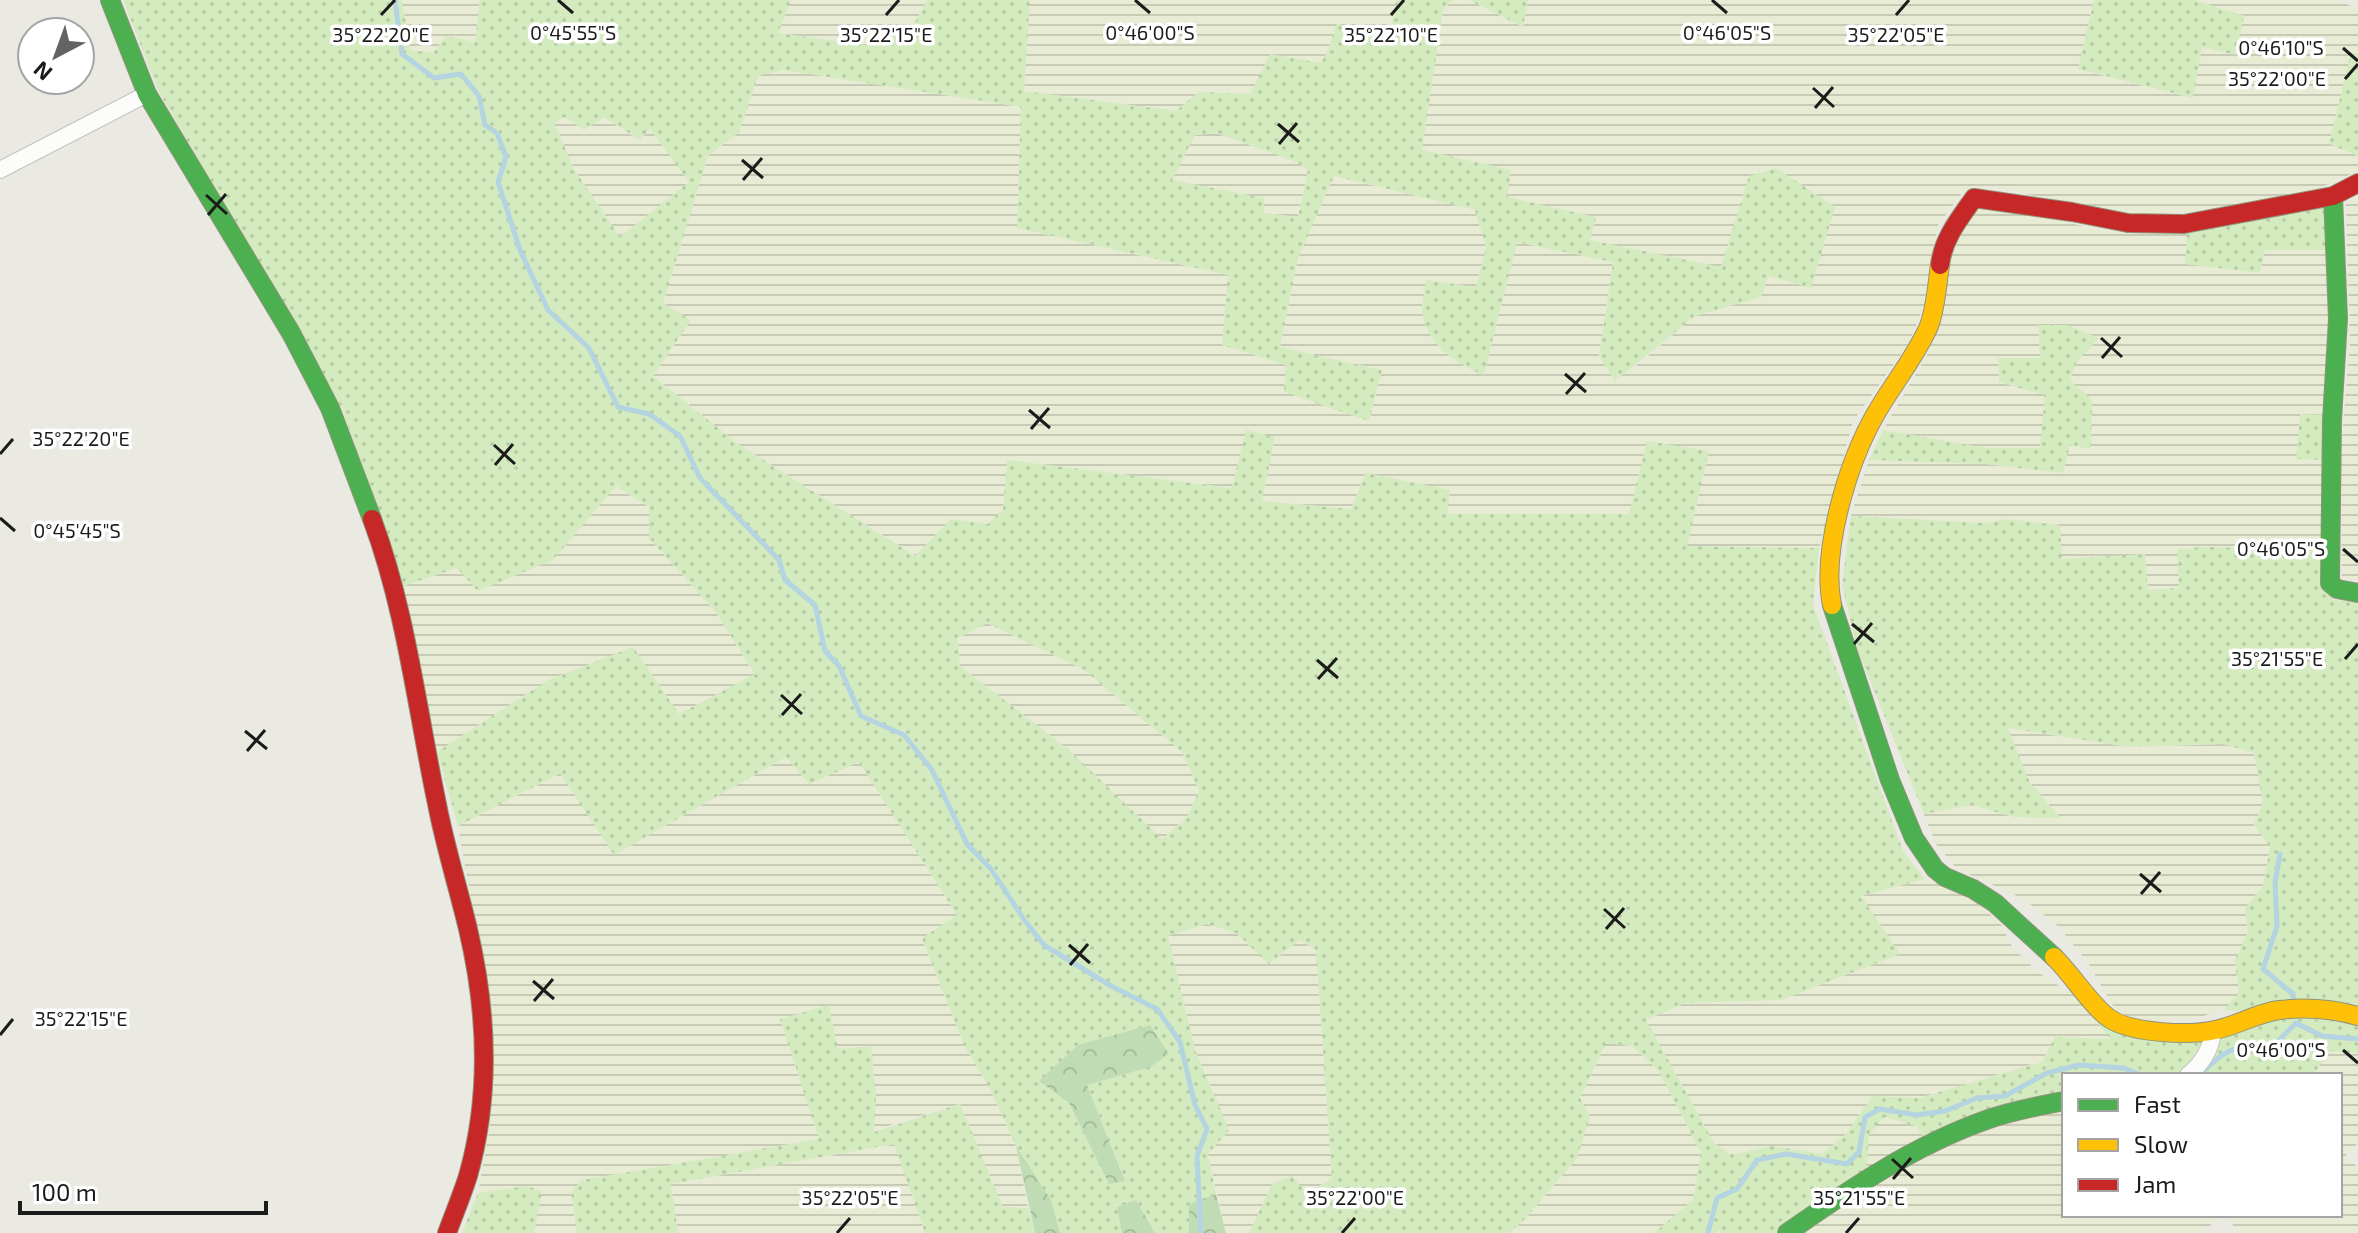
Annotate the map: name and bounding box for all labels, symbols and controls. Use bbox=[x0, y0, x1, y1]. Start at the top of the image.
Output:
north arrow bbox=[16, 16, 96, 96]
text: 0°45'55"S bbox=[530, 20, 616, 44]
text: 0°46'00"S bbox=[1105, 20, 1195, 44]
text: 0°46'05"S bbox=[1683, 20, 1771, 44]
text: 35°22'20"E bbox=[332, 22, 430, 46]
text: 35°22'15"E bbox=[840, 22, 932, 46]
text: 35°22'10"E bbox=[1344, 22, 1438, 46]
text: 35°22'05"E bbox=[1848, 22, 1944, 46]
text: 0°46'10"S bbox=[2238, 35, 2324, 59]
text: N bbox=[28, 57, 57, 87]
text: 35°22'00"E bbox=[2228, 66, 2326, 90]
text: 35°22'20"E bbox=[32, 426, 130, 450]
text: 0°45'45"S bbox=[33, 518, 121, 542]
text: 0°46'05"S bbox=[2237, 536, 2325, 560]
text: 35°21'55"E bbox=[2231, 646, 2323, 670]
text: 35°22'15"E bbox=[35, 1006, 127, 1030]
text: 0°46'00"S bbox=[2236, 1037, 2326, 1061]
legend bbox=[2062, 1073, 2342, 1217]
text: Fast bbox=[2134, 1089, 2181, 1118]
text: Slow bbox=[2134, 1129, 2188, 1158]
scale bar bbox=[20, 1165, 266, 1215]
text: Jam bbox=[2134, 1169, 2176, 1198]
text: 100 m bbox=[32, 1177, 97, 1206]
text: 35°22'05"E bbox=[802, 1185, 898, 1209]
text: 35°22'00"E bbox=[1306, 1185, 1404, 1209]
text: 35°21'55"E bbox=[1813, 1185, 1905, 1209]

